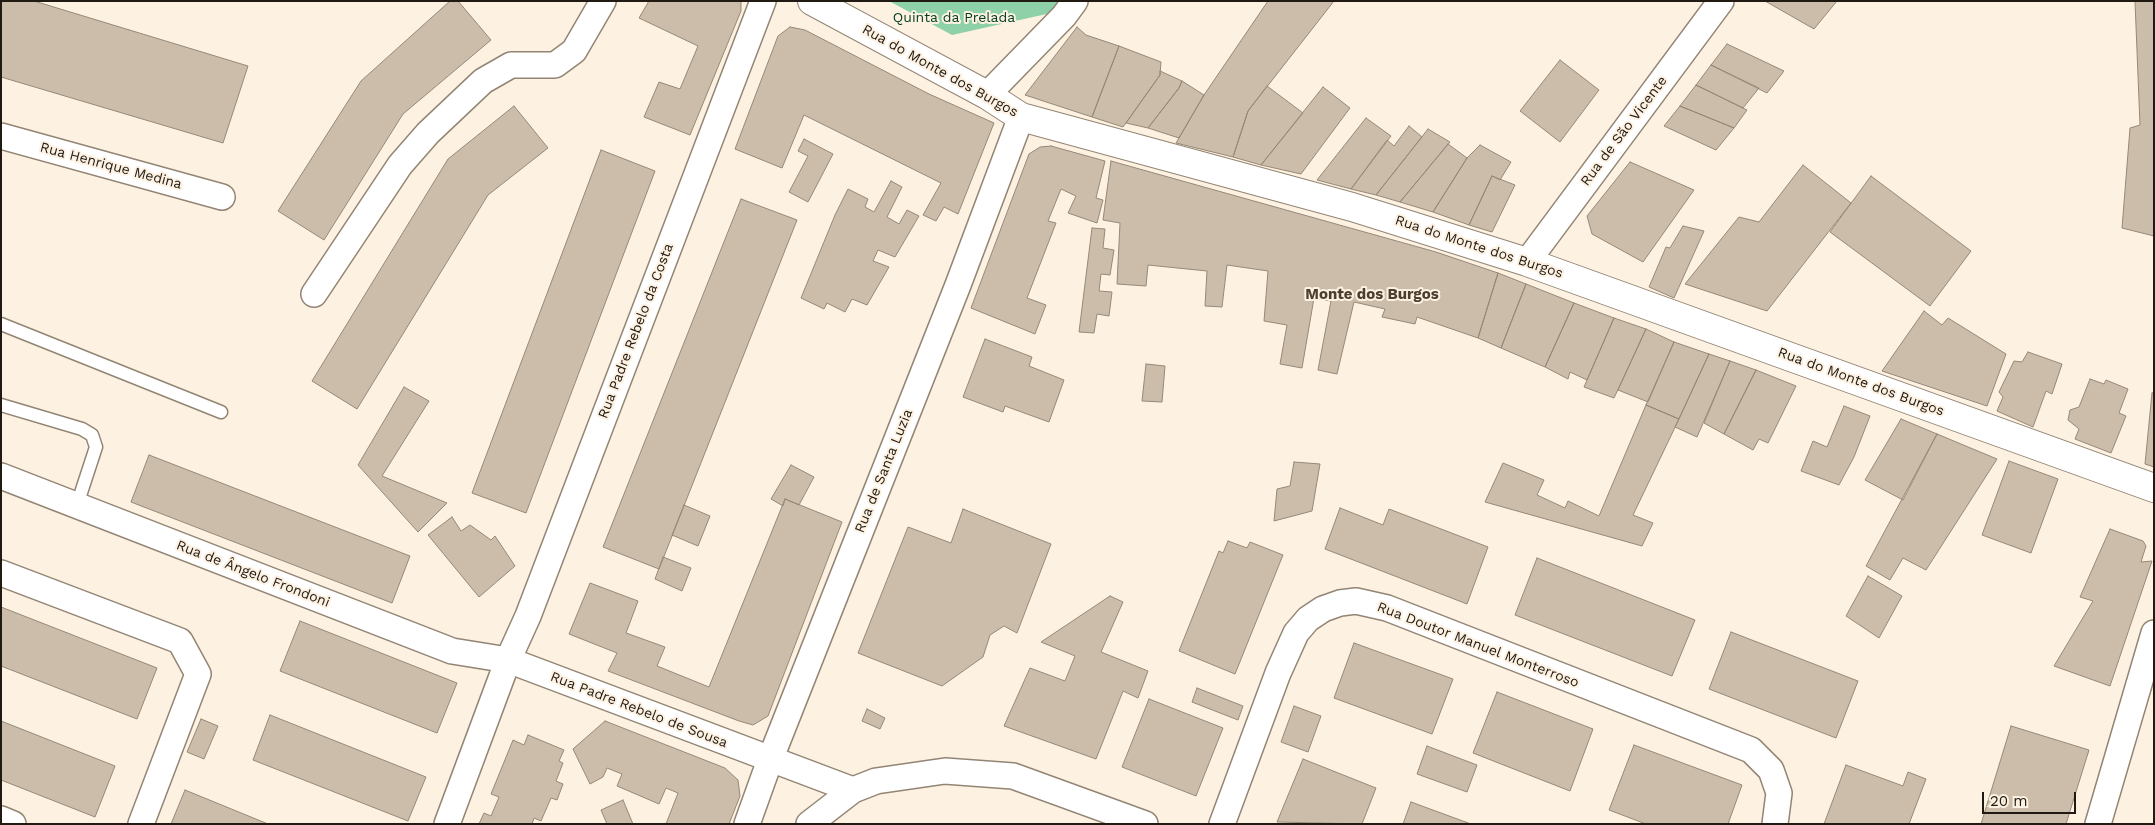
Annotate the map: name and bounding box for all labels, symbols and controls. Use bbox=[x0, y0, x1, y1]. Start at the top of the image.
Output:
park label: Quinta da Prelada bbox=[893, 10, 1015, 26]
street label: Rua do Monte dos Burgos bbox=[859, 21, 1021, 121]
street label: Rua de São Vicente bbox=[1577, 73, 1671, 189]
street label: Rua Henrique Medina bbox=[38, 139, 184, 193]
street label: Rua do Monte dos Burgos bbox=[1393, 212, 1565, 282]
street label: Rua Padre Rebelo da Costa bbox=[595, 241, 677, 421]
district label: Monte dos Burgos bbox=[1305, 286, 1439, 304]
street label: Rua do Monte dos Burgos bbox=[1776, 344, 1946, 420]
street label: Rua de Santa Luzia bbox=[851, 407, 917, 535]
street label: Rua de Ângelo Frondoni bbox=[174, 537, 332, 611]
street label: Rua Doutor Manuel Monterroso bbox=[1375, 599, 1581, 691]
street label: Rua Padre Rebelo de Sousa bbox=[548, 668, 730, 752]
scale bar bbox=[1985, 782, 2079, 814]
text: 20 m bbox=[1990, 792, 2028, 810]

